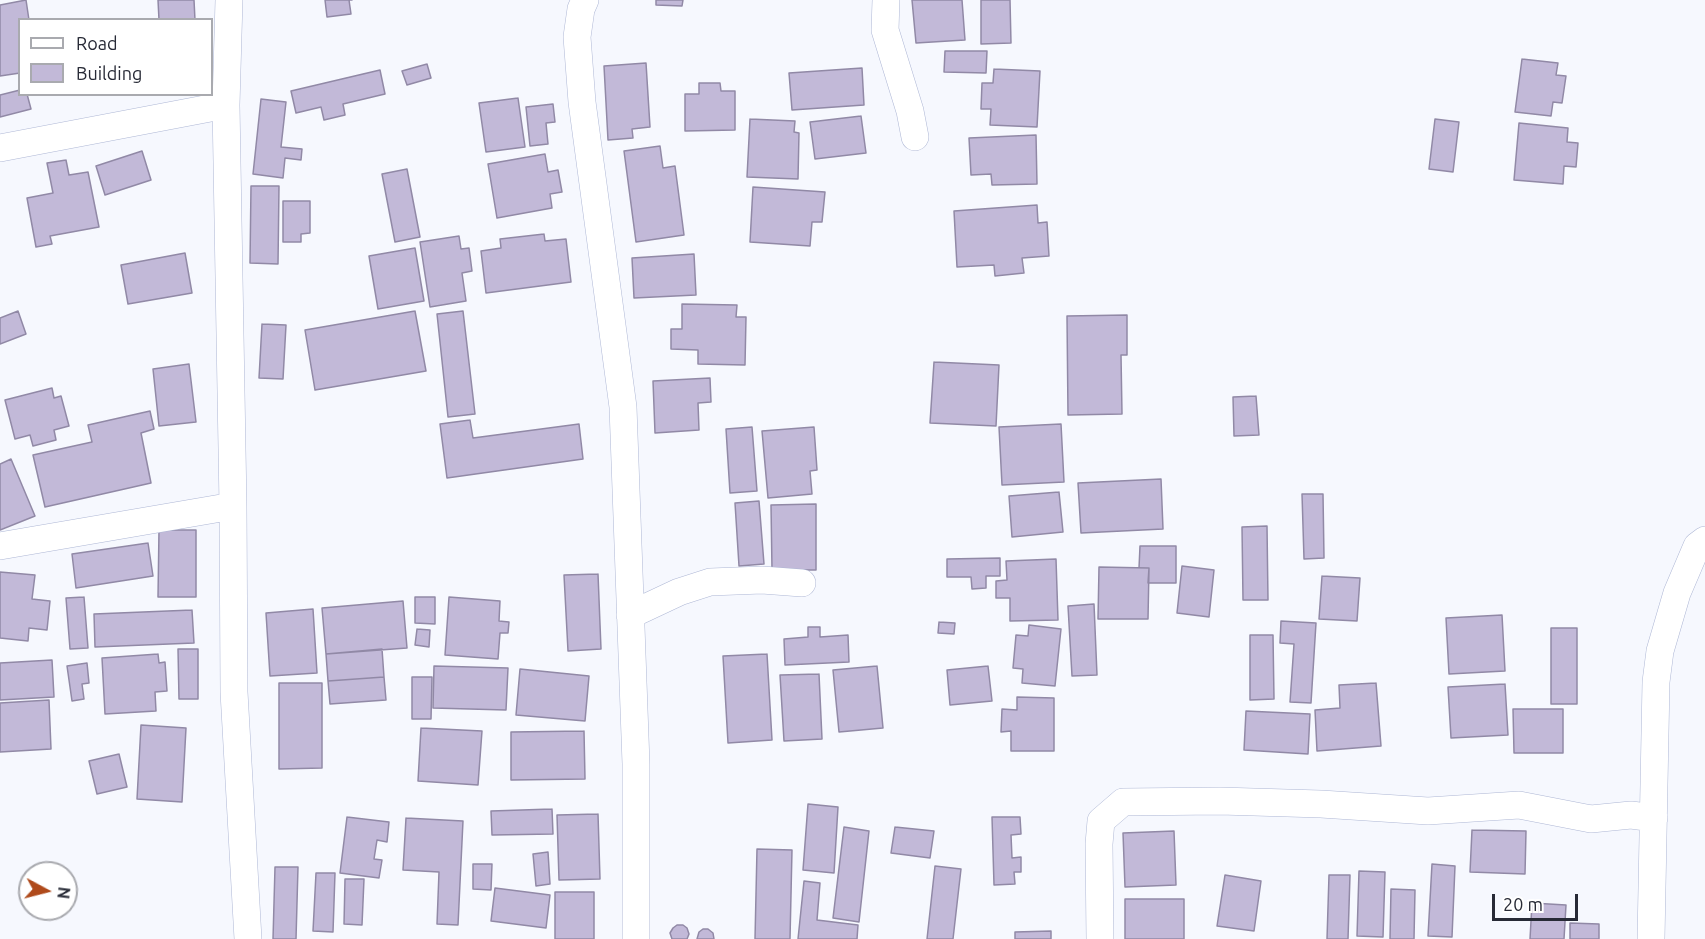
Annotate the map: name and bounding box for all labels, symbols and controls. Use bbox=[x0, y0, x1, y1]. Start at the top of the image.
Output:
legend bbox=[18, 18, 213, 96]
text: Road bbox=[76, 33, 118, 53]
text: Building bbox=[76, 63, 142, 83]
north arrow bbox=[18, 861, 78, 921]
scale bar bbox=[1495, 882, 1580, 920]
text: N bbox=[54, 886, 74, 900]
text: 20 m bbox=[1503, 894, 1543, 914]

